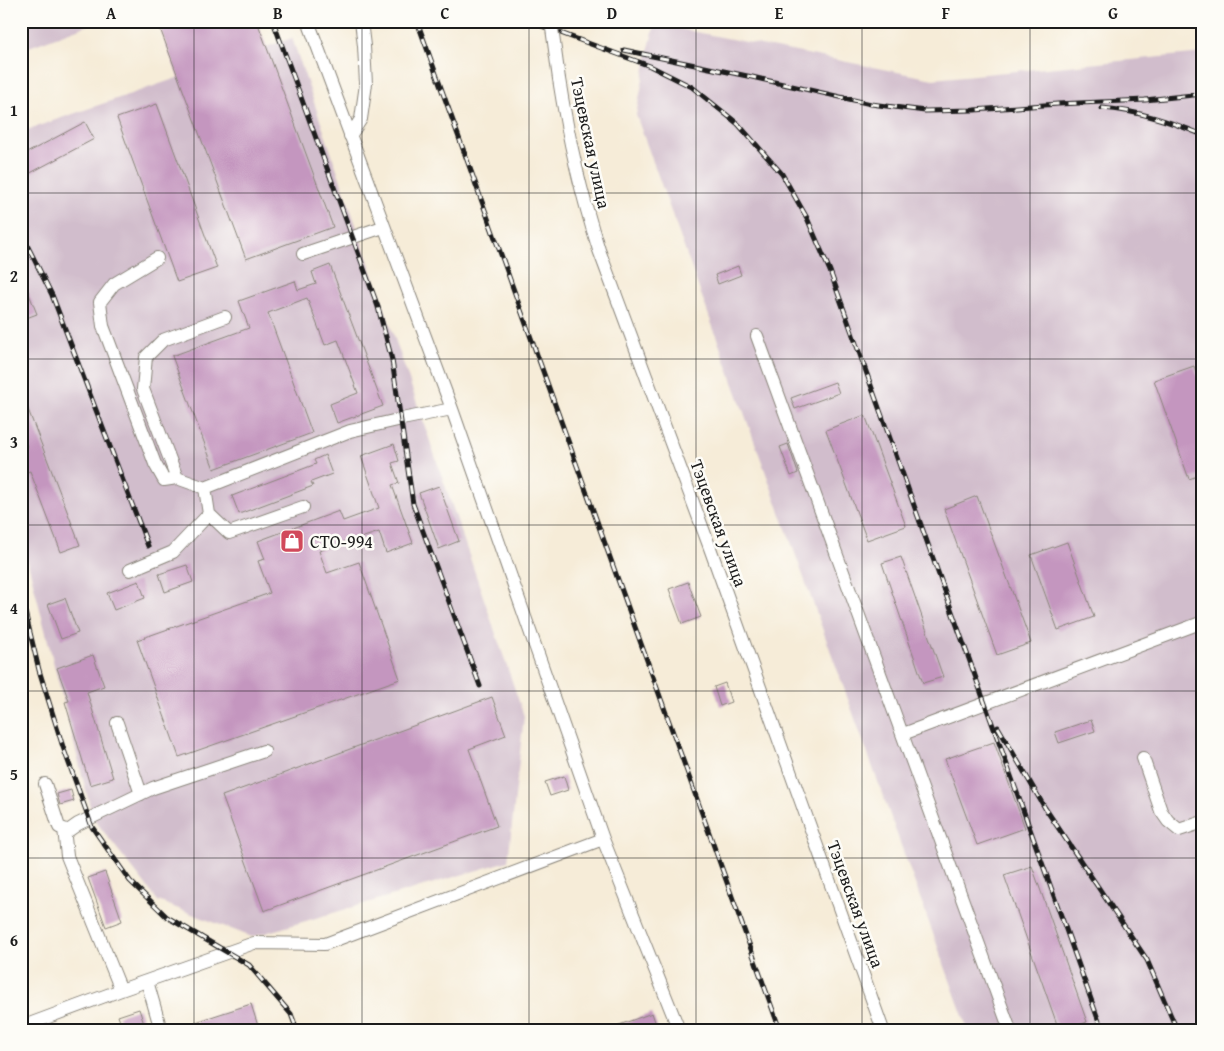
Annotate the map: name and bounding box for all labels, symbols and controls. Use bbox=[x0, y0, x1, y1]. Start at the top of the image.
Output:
text: A bbox=[106, 1, 117, 25]
text: B bbox=[273, 1, 283, 25]
text: C bbox=[440, 1, 450, 25]
text: D bbox=[607, 1, 617, 25]
text: E bbox=[775, 1, 784, 25]
text: F bbox=[942, 1, 950, 25]
text: G bbox=[1108, 1, 1118, 25]
street label: Тэцевская улица bbox=[564, 75, 618, 212]
text: 1 bbox=[10, 98, 18, 122]
text: 2 bbox=[10, 264, 18, 288]
text: 3 bbox=[10, 430, 18, 454]
street label: Тэцевская улица bbox=[683, 456, 755, 591]
shop icon: СТО-994 bbox=[279, 528, 305, 554]
place label: СТО-994 bbox=[310, 528, 373, 555]
text: 4 bbox=[10, 596, 18, 620]
text: 5 bbox=[10, 762, 18, 786]
street label: Тэцевская улица bbox=[820, 837, 892, 972]
text: 6 bbox=[10, 928, 18, 952]

